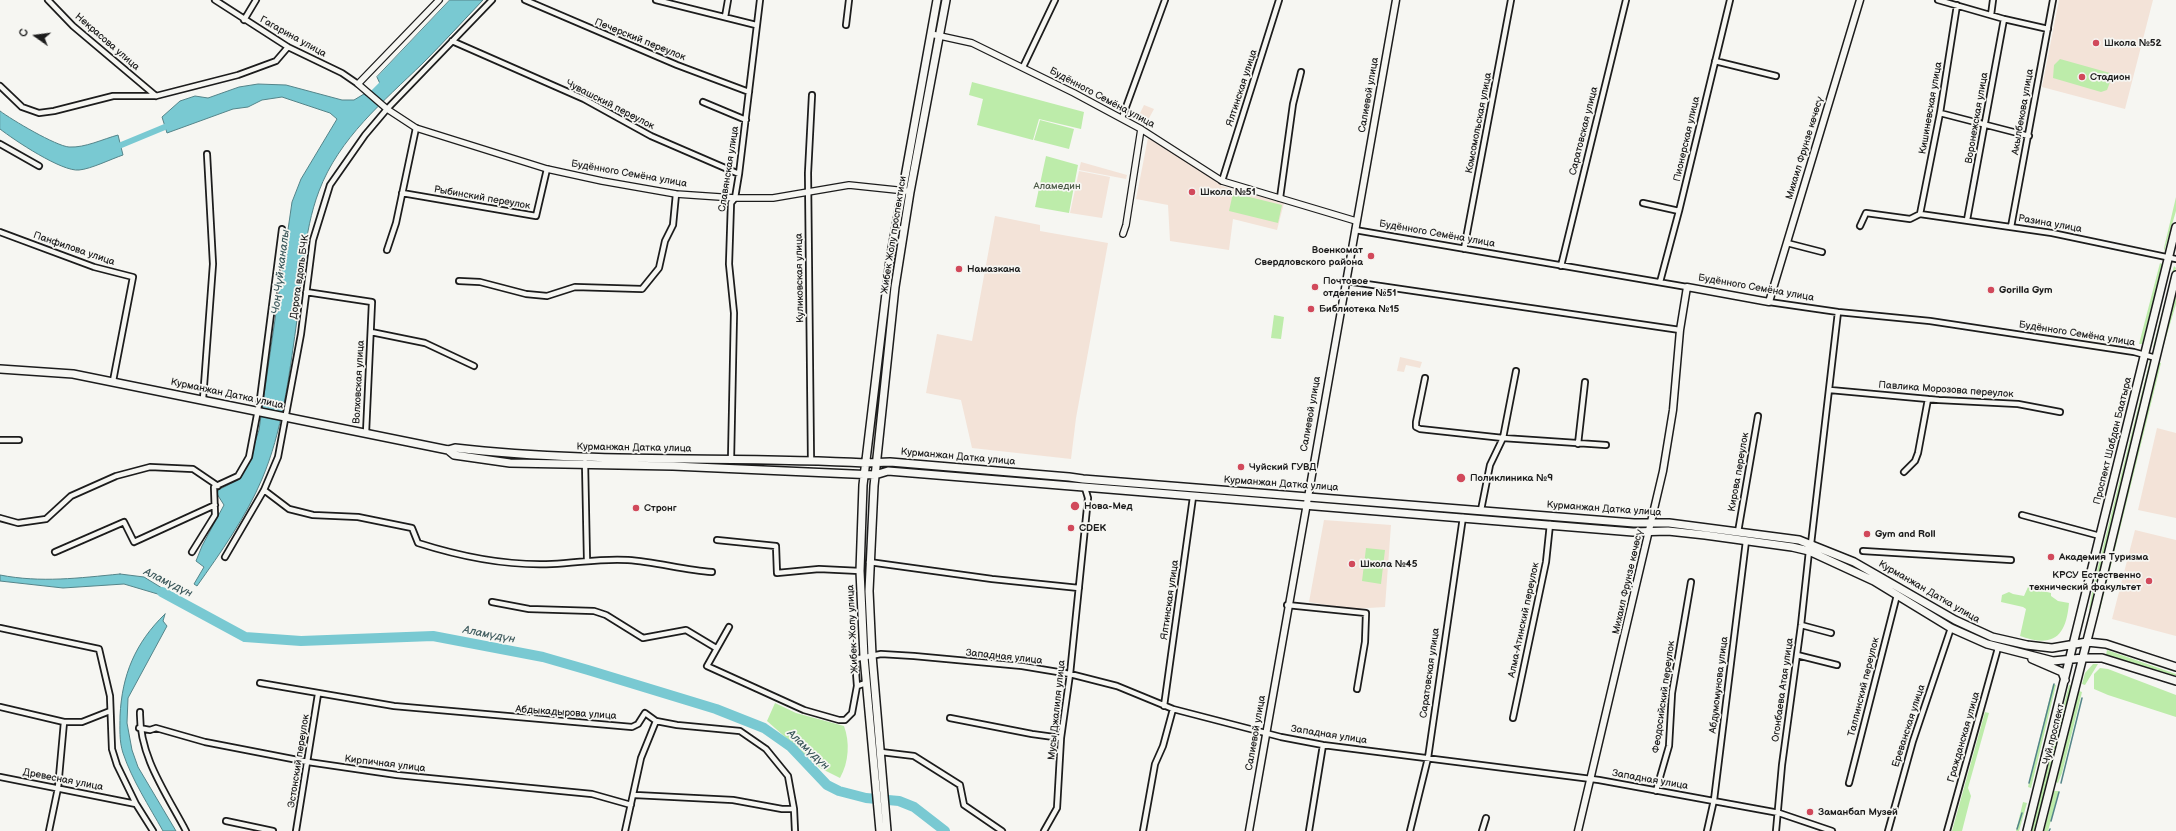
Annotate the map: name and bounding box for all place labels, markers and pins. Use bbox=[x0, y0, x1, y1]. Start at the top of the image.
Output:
place label: Школа №52 bbox=[2104, 37, 2160, 49]
marker: Школа №52 bbox=[2091, 38, 2101, 48]
place label: Стадион bbox=[2090, 71, 2130, 83]
marker: Стадион bbox=[2077, 72, 2087, 82]
place label: Школа №51 bbox=[1200, 186, 1255, 198]
marker: Школа №51 bbox=[1187, 187, 1197, 197]
place label: Военкомат Свердловского района bbox=[1255, 244, 1363, 268]
marker: Военкомат Свердловского района bbox=[1366, 251, 1376, 261]
place label: Намазкана bbox=[967, 263, 1020, 275]
marker: Намазкана bbox=[954, 264, 964, 274]
place label: Почтовое отделение №51 bbox=[1323, 275, 1395, 298]
marker: Почтовое отделение №51 bbox=[1310, 282, 1320, 292]
place label: Gorilla Gym bbox=[1999, 284, 2052, 296]
marker: Gorilla Gym bbox=[1986, 285, 1996, 295]
place label: Библиотека №15 bbox=[1319, 303, 1398, 315]
marker: Библиотека №15 bbox=[1306, 304, 1316, 314]
place label: Чуйский ГУВД bbox=[1249, 461, 1316, 473]
marker: Чуйский ГУВД bbox=[1236, 462, 1246, 472]
marker: Поликлиника №9 bbox=[1455, 472, 1467, 484]
place label: Поликлиника №9 bbox=[1470, 472, 1552, 484]
marker: Нова-Мед bbox=[1069, 500, 1081, 512]
place label: Нова-Мед bbox=[1084, 500, 1132, 512]
place label: Стронг bbox=[644, 502, 677, 514]
marker: Стронг bbox=[631, 503, 641, 513]
place label: CDEK bbox=[1079, 522, 1106, 534]
marker: CDEK bbox=[1066, 523, 1076, 533]
place label: Gym and Roll bbox=[1875, 528, 1936, 540]
marker: Gym and Roll bbox=[1862, 529, 1872, 539]
place label: Академия Туризма bbox=[2059, 551, 2148, 563]
marker: Академия Туризма bbox=[2046, 552, 2056, 562]
place label: Школа №45 bbox=[1360, 558, 1416, 570]
marker: Школа №45 bbox=[1347, 559, 1357, 569]
place label: КРСУ Естественно технический факультет bbox=[2029, 569, 2141, 592]
marker: КРСУ Естественно технический факультет bbox=[2144, 576, 2154, 586]
place label: Заманбап Музей bbox=[1818, 806, 1898, 818]
marker: Заманбап Музей bbox=[1805, 807, 1815, 817]

